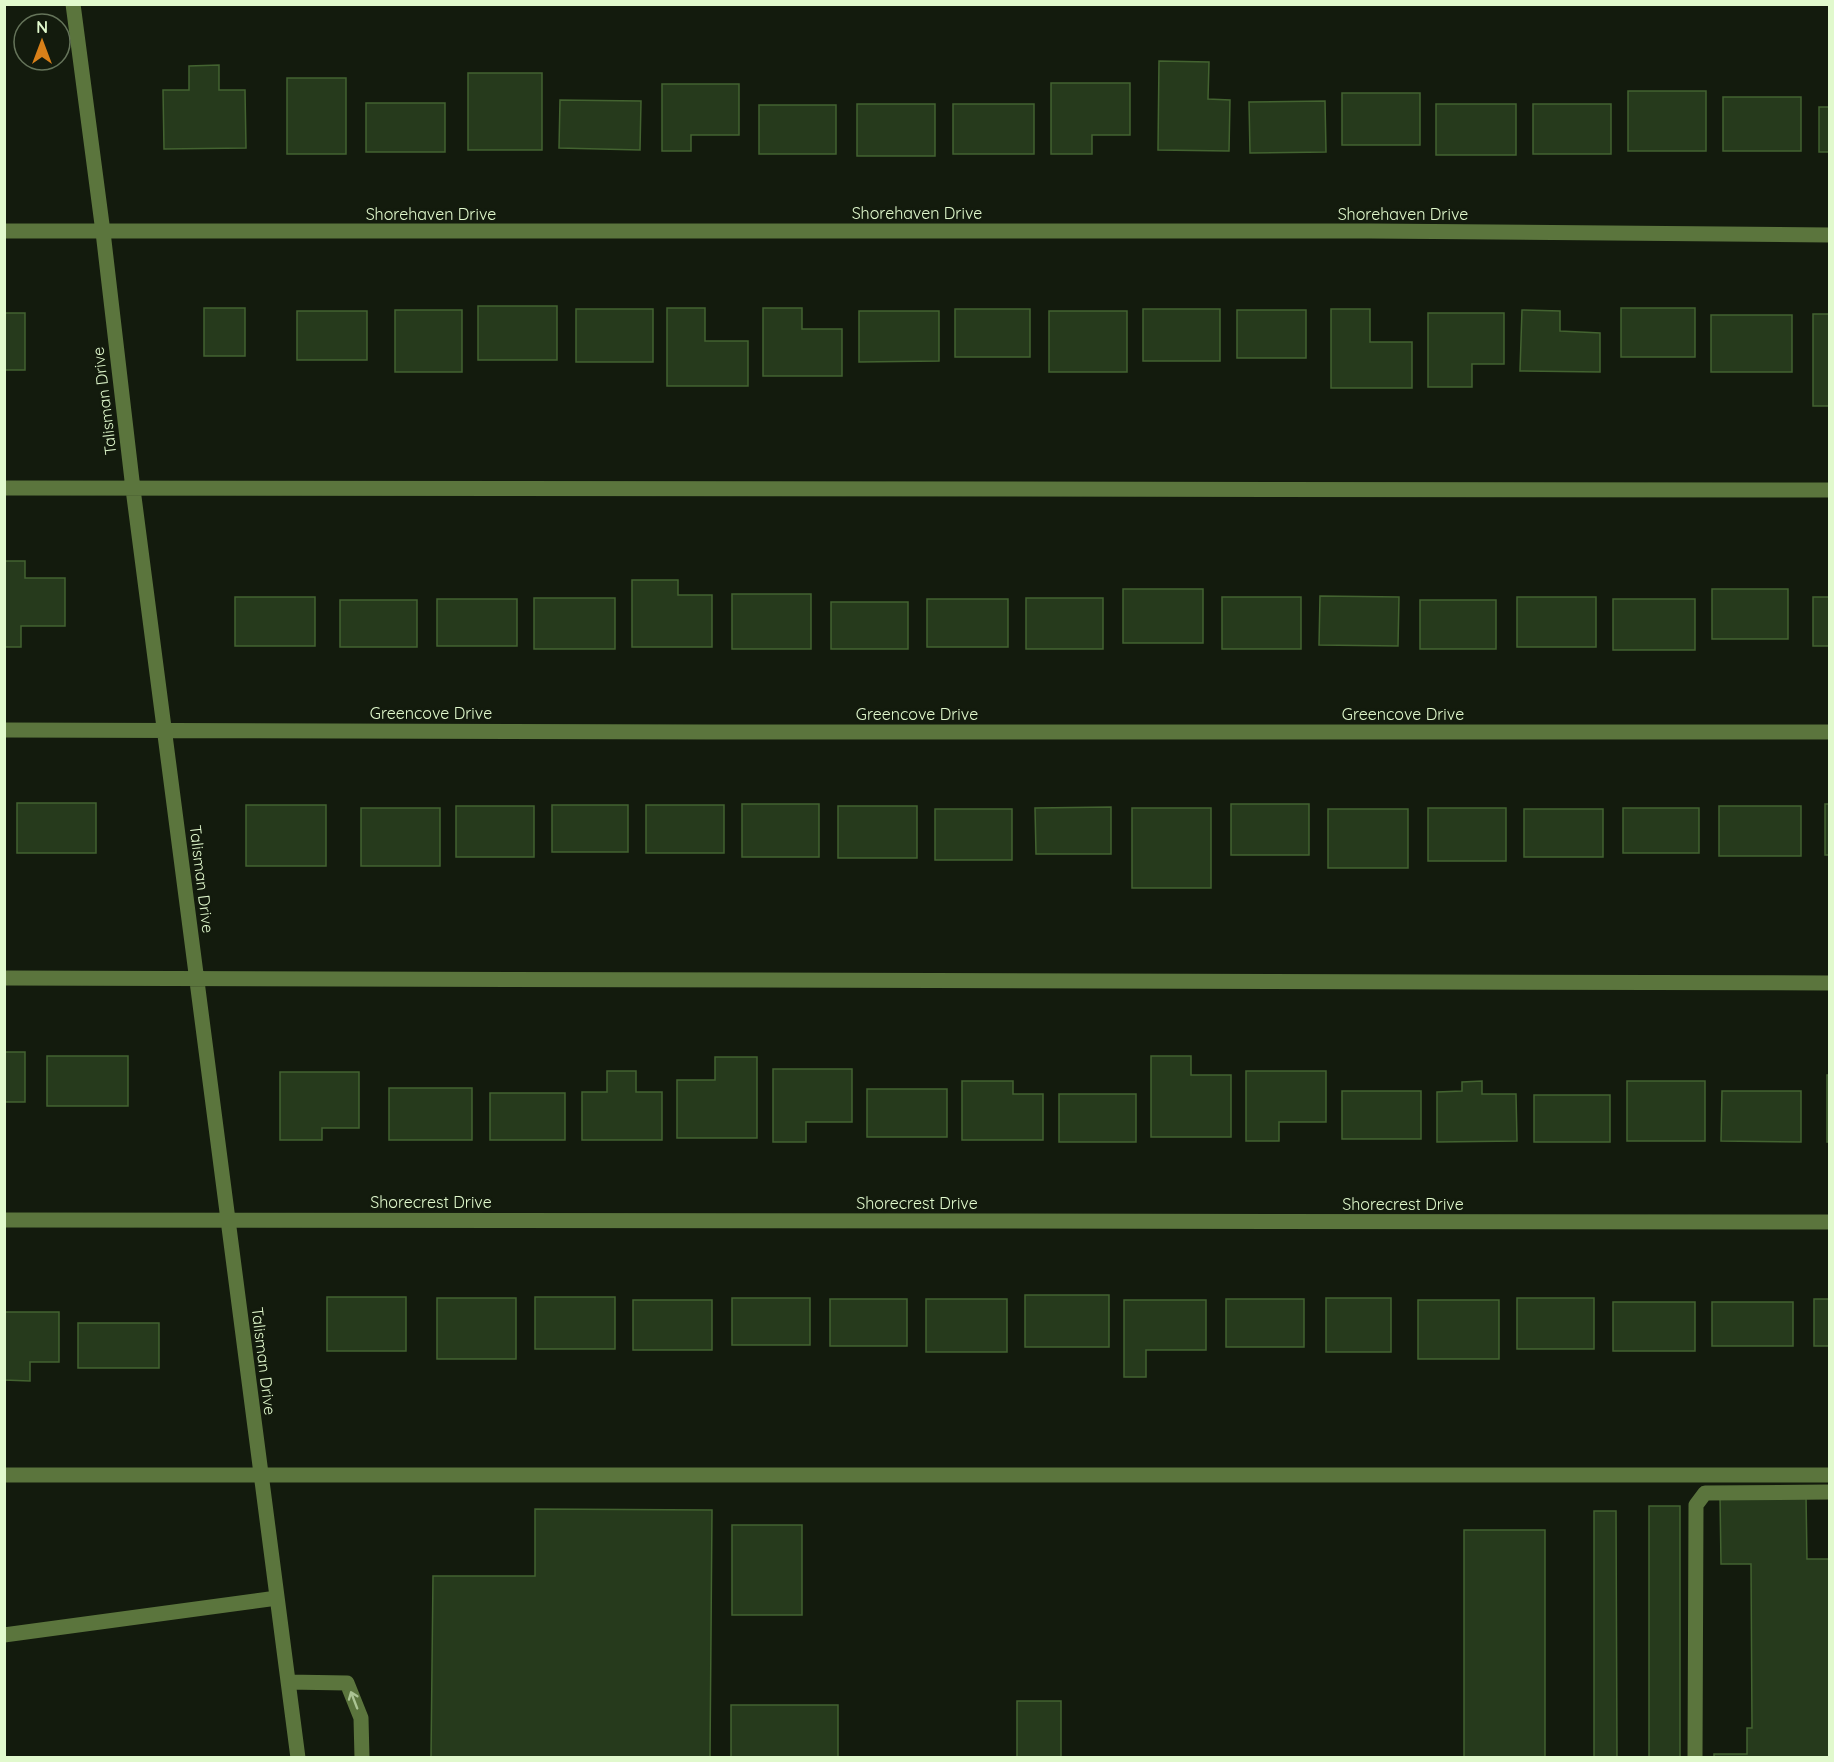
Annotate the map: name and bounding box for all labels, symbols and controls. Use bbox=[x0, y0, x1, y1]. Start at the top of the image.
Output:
north arrow bbox=[12, 12, 72, 72]
text: N bbox=[36, 17, 48, 37]
street label: Shorehaven Drive bbox=[852, 203, 982, 223]
street label: Shorehaven Drive bbox=[366, 204, 496, 224]
street label: Shorehaven Drive bbox=[1338, 204, 1468, 224]
street label: Talisman Drive bbox=[87, 346, 121, 456]
street label: Greencove Drive bbox=[370, 703, 492, 723]
street label: Greencove Drive bbox=[856, 704, 978, 724]
street label: Greencove Drive bbox=[1342, 704, 1464, 724]
street label: Talisman Drive bbox=[185, 824, 219, 934]
street label: Shorecrest Drive bbox=[370, 1192, 492, 1212]
street label: Shorecrest Drive bbox=[856, 1193, 978, 1213]
street label: Shorecrest Drive bbox=[1342, 1194, 1464, 1214]
street label: Talisman Drive bbox=[247, 1306, 281, 1416]
one-way arrow bbox=[348, 1692, 359, 1710]

